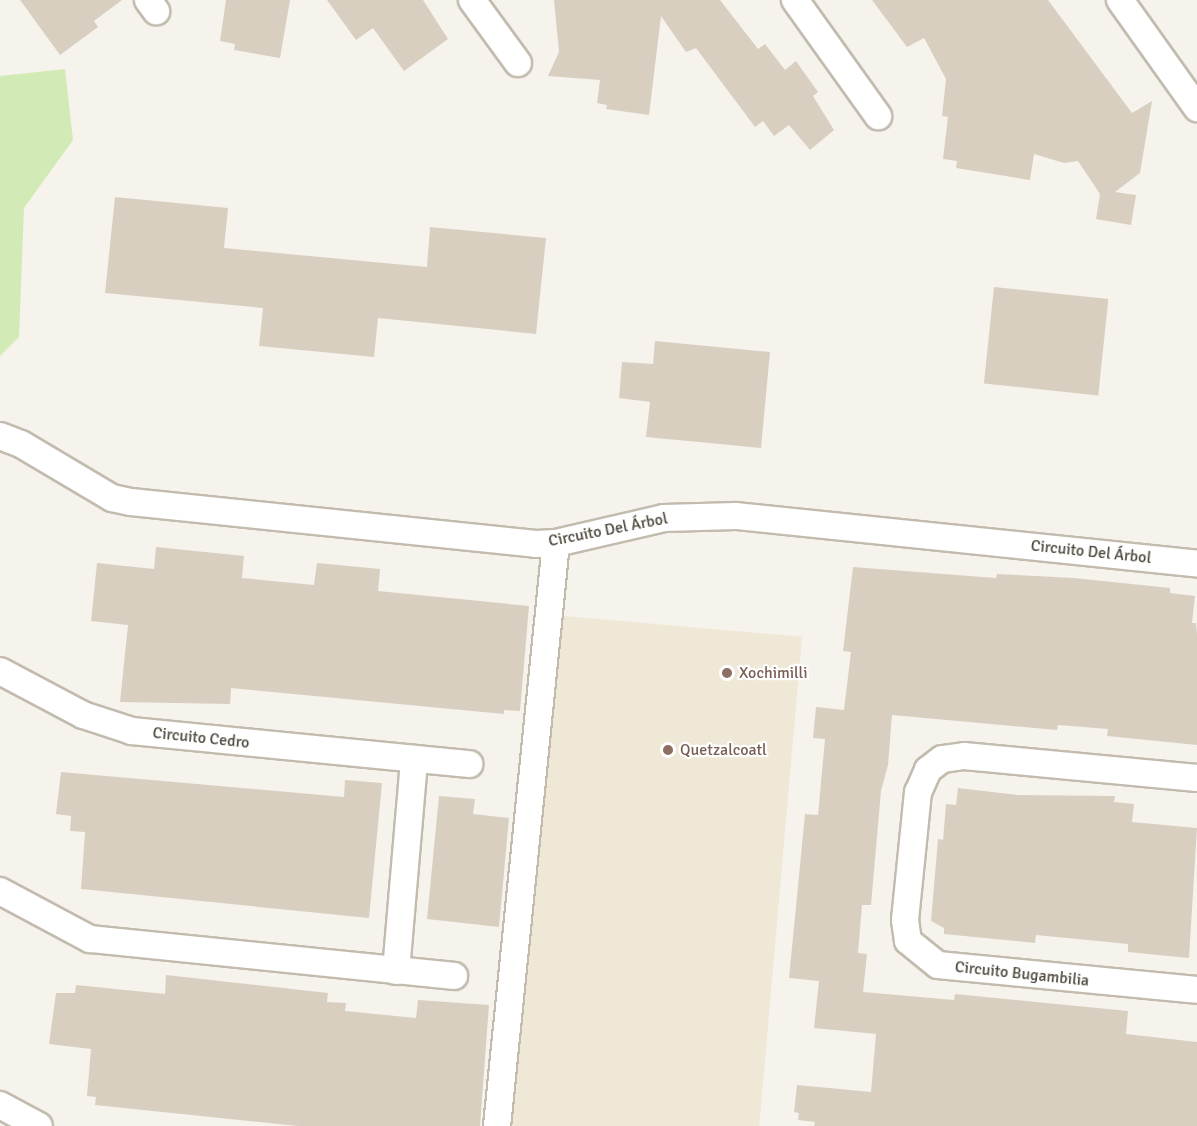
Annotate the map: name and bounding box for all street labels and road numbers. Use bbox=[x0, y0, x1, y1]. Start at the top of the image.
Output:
street label: Circuito Del Árbol bbox=[547, 509, 669, 551]
street label: Circuito Del Árbol bbox=[1030, 536, 1152, 568]
street label: Circuito Cedro bbox=[152, 723, 250, 753]
street label: Circuito Bugambilia bbox=[954, 957, 1090, 991]

